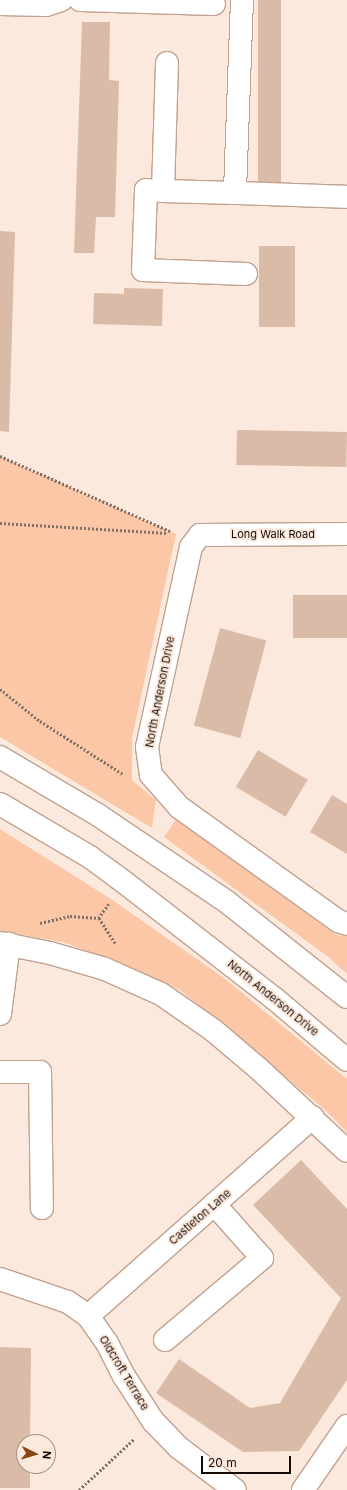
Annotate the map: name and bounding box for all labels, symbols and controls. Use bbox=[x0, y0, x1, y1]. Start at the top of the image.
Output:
street label: Long Walk Road bbox=[231, 527, 315, 541]
street label: North Anderson Drive bbox=[143, 635, 177, 749]
street label: North Anderson Drive bbox=[225, 957, 321, 1039]
street label: Castleton Lane bbox=[166, 1187, 234, 1247]
street label: Oldcroft Terrace bbox=[96, 1333, 152, 1413]
north arrow bbox=[16, 1434, 56, 1474]
scale bar bbox=[203, 1448, 293, 1474]
text: N bbox=[40, 1450, 54, 1460]
text: 20 m bbox=[208, 1455, 237, 1470]

